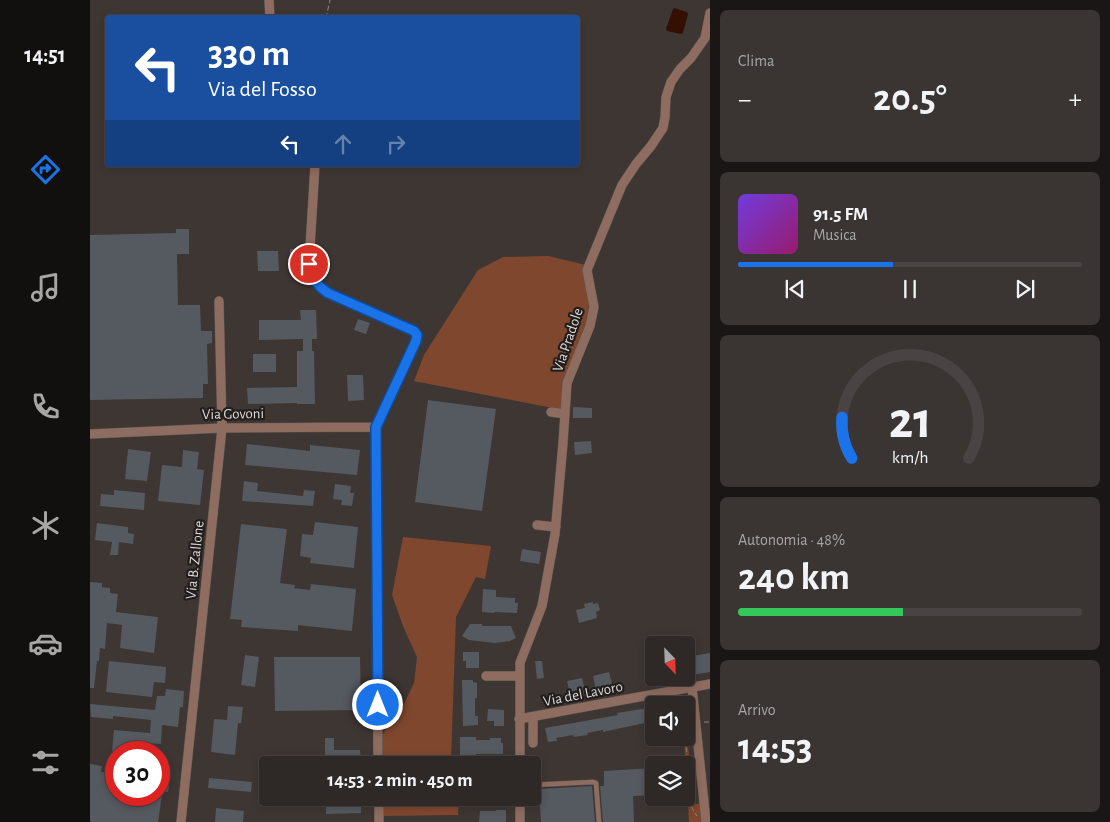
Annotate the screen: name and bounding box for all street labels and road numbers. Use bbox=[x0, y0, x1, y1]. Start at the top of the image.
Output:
street label: Via Pradole bbox=[550, 306, 586, 374]
street label: Via Govoni bbox=[202, 406, 264, 422]
street label: Via B. Zallone bbox=[183, 520, 207, 600]
street label: Via del Lavoro bbox=[542, 679, 624, 709]

